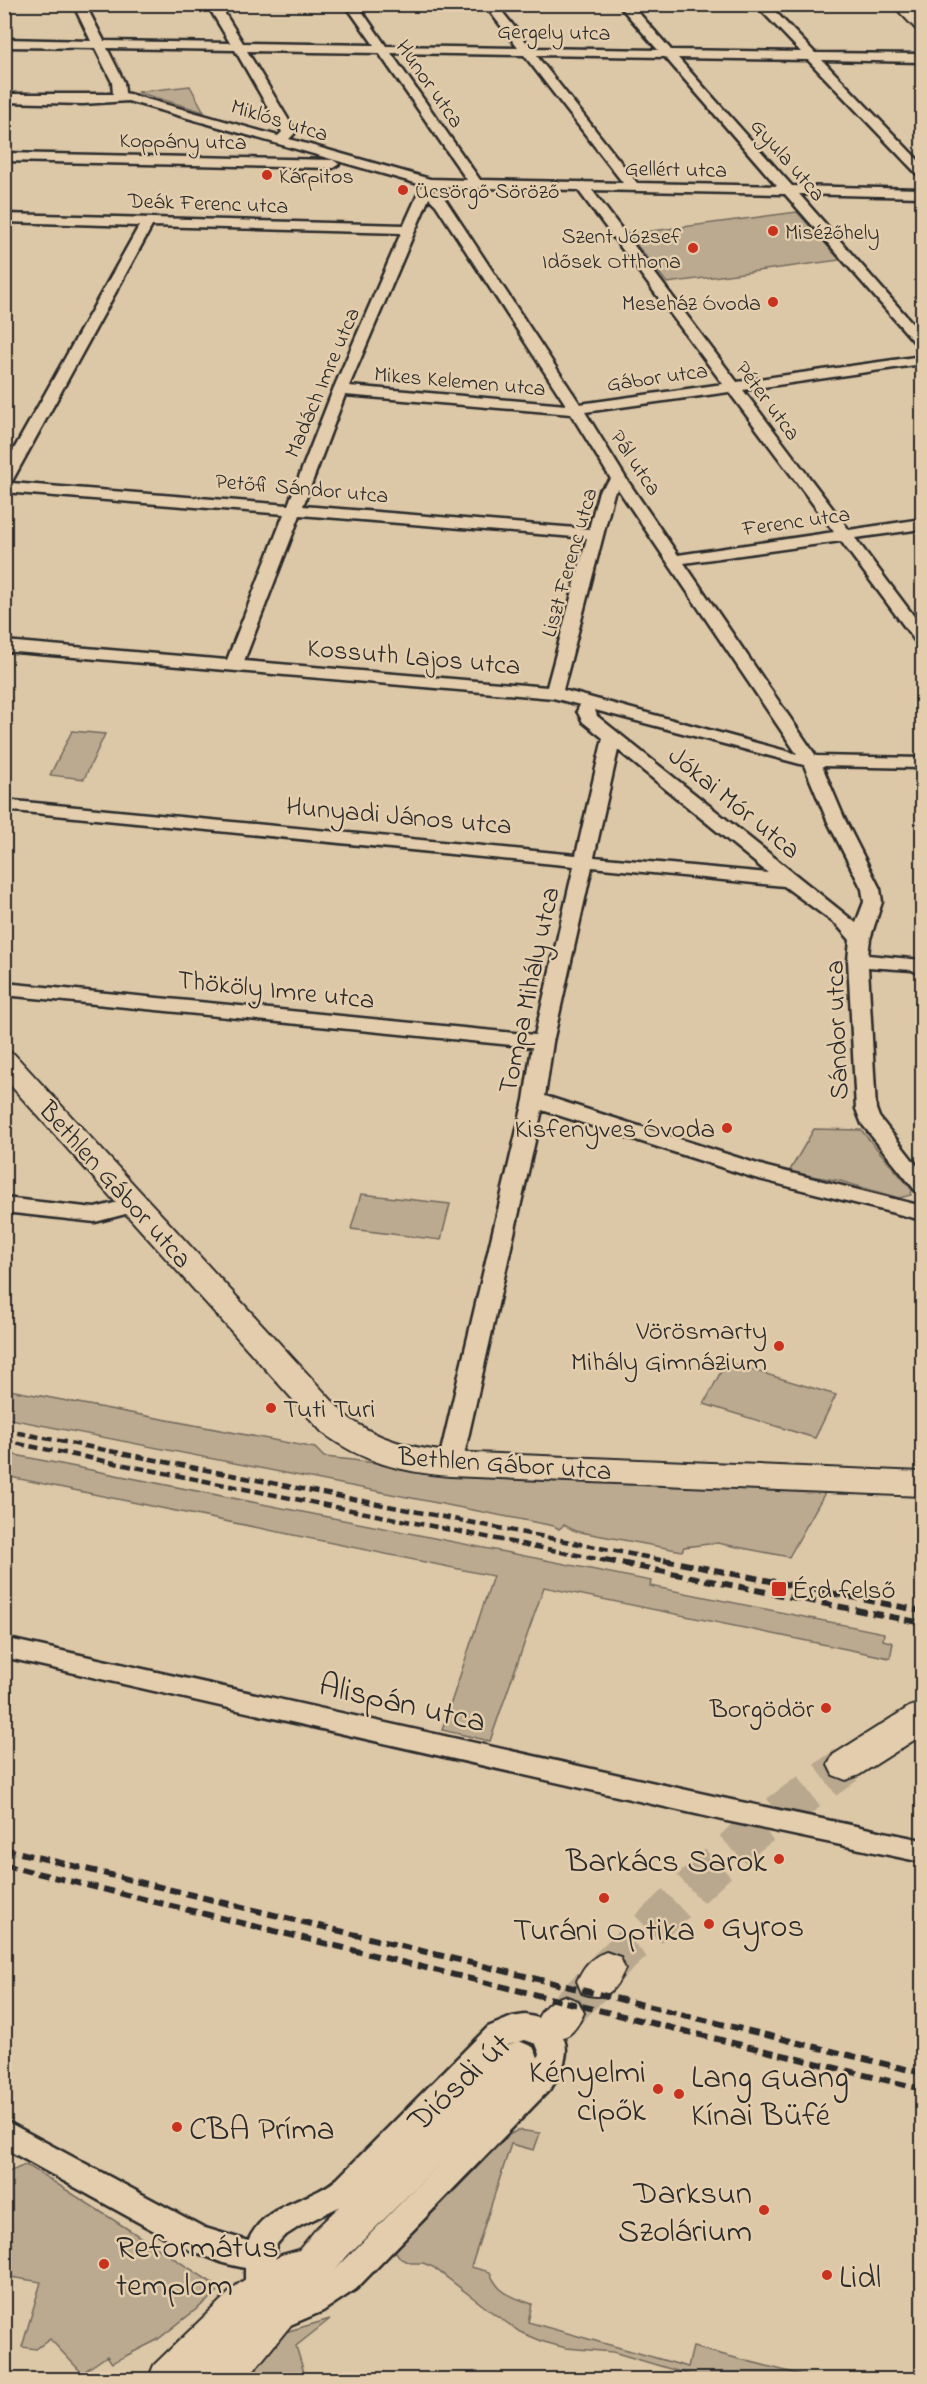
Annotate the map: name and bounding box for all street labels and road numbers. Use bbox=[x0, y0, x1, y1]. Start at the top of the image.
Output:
street label: Gergely utca bbox=[497, 17, 611, 52]
street label: Hunor utca bbox=[386, 34, 471, 135]
street label: Miklós utca bbox=[226, 92, 332, 152]
street label: Gyula utca bbox=[741, 112, 832, 210]
street label: Koppány utca bbox=[119, 126, 247, 161]
street label: Gellért utca bbox=[625, 154, 727, 188]
street label: Deák Ferenc utca bbox=[126, 186, 289, 224]
street label: Madách Imre utca bbox=[278, 303, 370, 463]
street label: Péter utca bbox=[726, 355, 807, 448]
street label: Gábor utca bbox=[605, 356, 710, 402]
street label: Mikes Kelemen utca bbox=[372, 360, 547, 406]
street label: Pál utca bbox=[601, 424, 668, 503]
street label: Petőfi Sándor utca bbox=[214, 466, 390, 513]
street label: Liszt Ferenc utca bbox=[534, 484, 607, 641]
street label: Ferenc utca bbox=[739, 500, 852, 547]
street label: Kossuth Lajos utca bbox=[305, 630, 522, 687]
street label: Jókai Mór utca bbox=[659, 738, 808, 870]
street label: Hunyadi János utca bbox=[284, 788, 513, 847]
street label: Tompa Mihály utca bbox=[489, 884, 571, 1098]
street label: Sándor utca bbox=[817, 959, 860, 1100]
street label: Thököly Imre utca bbox=[175, 962, 376, 1021]
street label: Bethlen Gábor utca bbox=[27, 1092, 200, 1278]
street label: Bethlen Gábor utca bbox=[396, 1439, 613, 1492]
street label: Alispán utca bbox=[314, 1662, 490, 1747]
street label: Diósdi út bbox=[397, 2023, 523, 2145]

